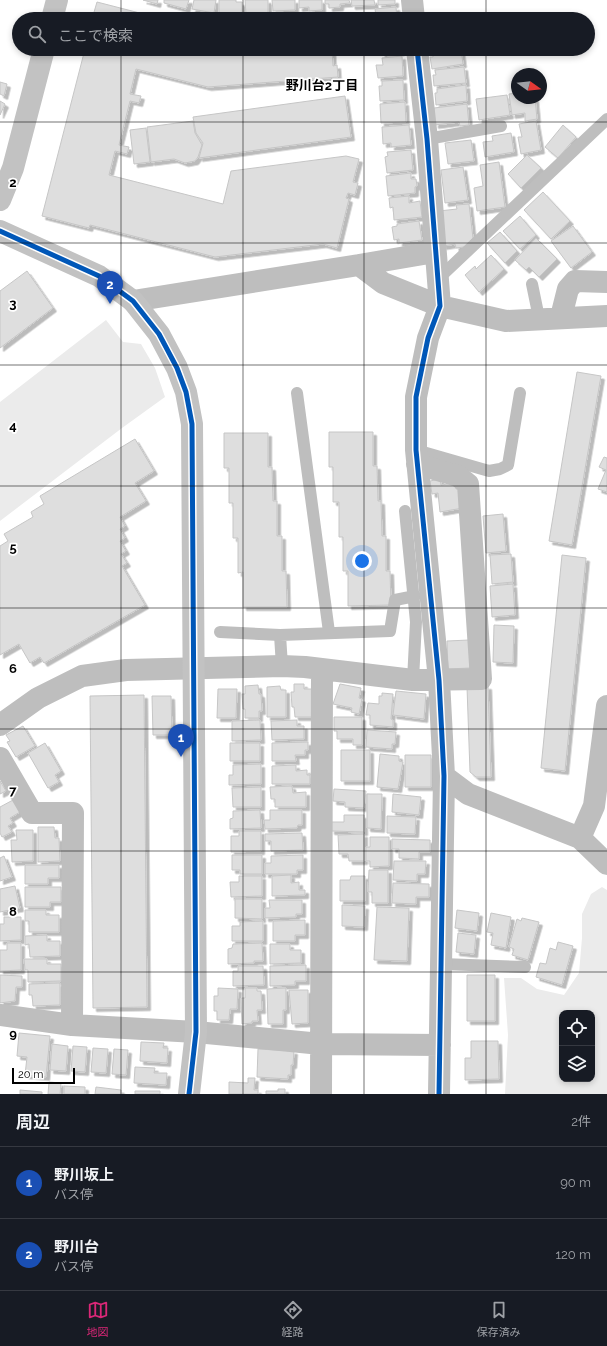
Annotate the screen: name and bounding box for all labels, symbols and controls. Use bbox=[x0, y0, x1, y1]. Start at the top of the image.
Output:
search box bbox=[12, 12, 595, 56]
icon: search bbox=[26, 23, 48, 45]
text: ここで検索 bbox=[58, 27, 133, 45]
north arrow bbox=[511, 68, 547, 104]
district label: 野川台2丁目 bbox=[286, 78, 358, 93]
text: 2 bbox=[9, 175, 17, 190]
pin: 2 bbox=[97, 271, 123, 304]
text: 3 bbox=[9, 296, 17, 311]
text: 4 bbox=[9, 418, 17, 433]
text: 5 bbox=[9, 540, 17, 555]
your location bbox=[352, 551, 372, 571]
text: 6 bbox=[9, 661, 17, 676]
pin: 1 bbox=[168, 724, 194, 757]
text: 7 bbox=[9, 783, 17, 798]
text: 8 bbox=[9, 904, 17, 919]
map controls bbox=[559, 1010, 595, 1082]
button: locate bbox=[559, 1010, 595, 1046]
text: 9 bbox=[9, 1026, 17, 1041]
button: layers bbox=[559, 1046, 595, 1082]
scale bar bbox=[12, 1066, 75, 1085]
text: 20 m bbox=[18, 1068, 43, 1081]
text: 周辺 bbox=[16, 1112, 50, 1132]
text: 2件 bbox=[571, 1114, 591, 1129]
text: 野川坂上 bbox=[54, 1166, 114, 1184]
text: 1 bbox=[26, 1175, 32, 1190]
text: 90 m bbox=[560, 1175, 591, 1190]
text: バス停 bbox=[54, 1187, 93, 1202]
text: 野川台 bbox=[54, 1238, 99, 1256]
text: 2 bbox=[25, 1247, 33, 1262]
text: 120 m bbox=[555, 1247, 591, 1262]
text: バス停 bbox=[54, 1259, 93, 1274]
tab: 地図 bbox=[87, 1299, 109, 1339]
tab: 経路 bbox=[282, 1299, 304, 1339]
tab: 保存済み bbox=[477, 1299, 521, 1339]

